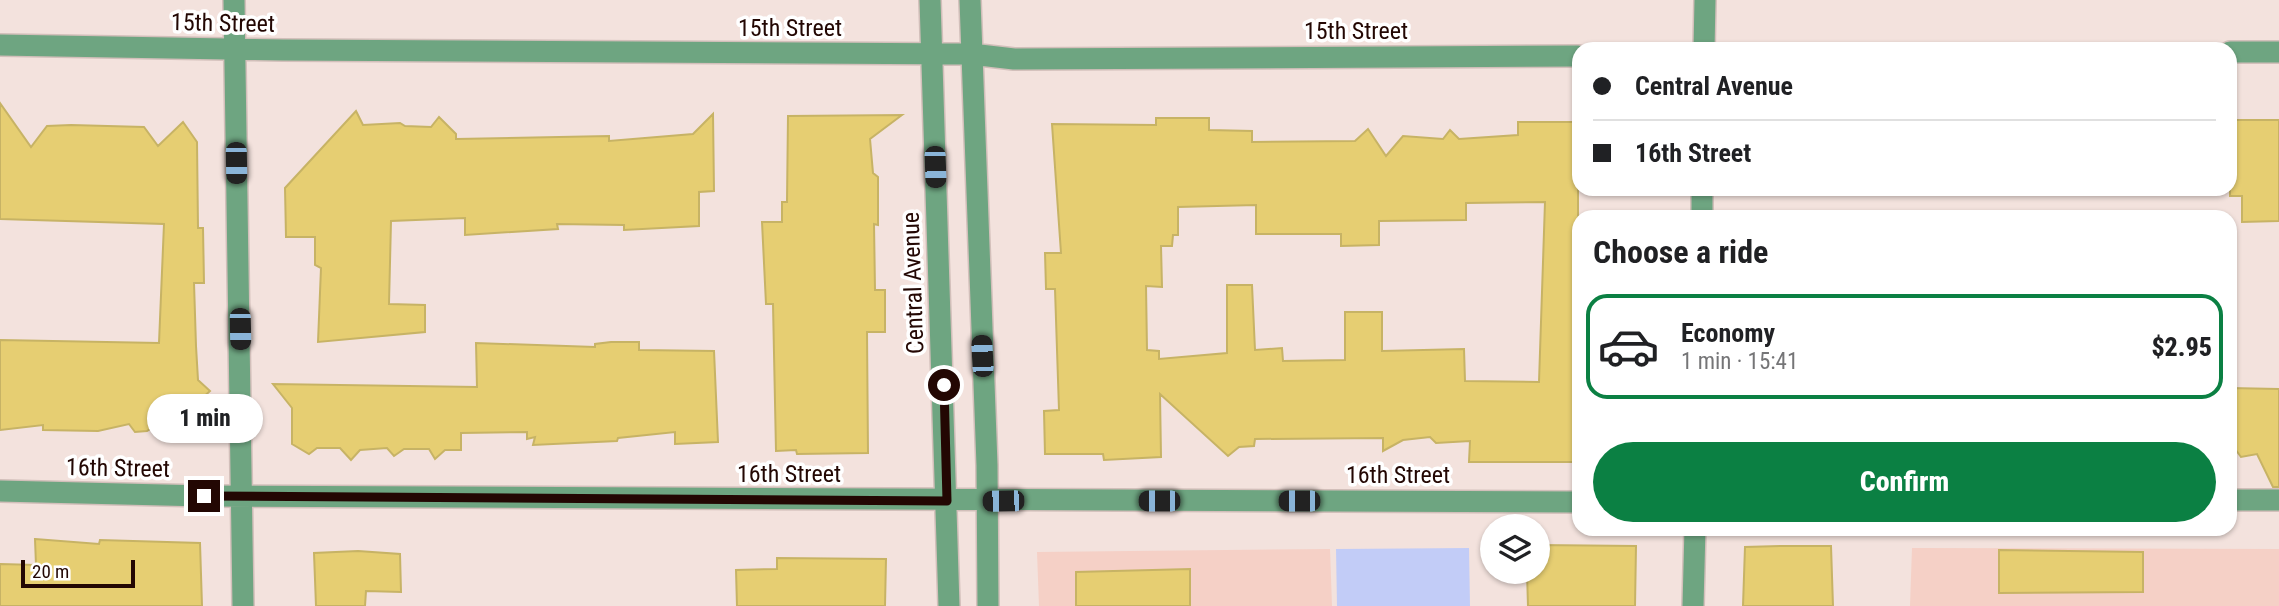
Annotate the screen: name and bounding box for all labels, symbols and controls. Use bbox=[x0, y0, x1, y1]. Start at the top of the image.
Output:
street label: 15th Street bbox=[171, 8, 275, 38]
street label: 15th Street bbox=[738, 14, 842, 42]
street label: 15th Street bbox=[1304, 17, 1408, 45]
text: Central Avenue bbox=[1635, 71, 1793, 101]
text: 16th Street bbox=[1635, 138, 1751, 168]
car bbox=[226, 142, 247, 184]
car bbox=[924, 146, 947, 188]
street label: Central Avenue bbox=[897, 212, 929, 354]
text: Choose a ride bbox=[1593, 233, 1768, 271]
car bbox=[230, 308, 251, 350]
icon: car bbox=[1597, 315, 1660, 378]
text: Economy bbox=[1681, 318, 1775, 348]
text: $2.95 bbox=[2151, 332, 2212, 362]
car bbox=[971, 334, 994, 378]
text: 1 min · 15:41 bbox=[1681, 348, 1798, 375]
route start bbox=[928, 369, 960, 401]
callout: 1 min bbox=[146, 394, 262, 444]
text: 1 min bbox=[179, 405, 231, 432]
button: Confirm bbox=[1593, 442, 2216, 522]
street label: 16th Street bbox=[66, 453, 170, 483]
street label: 16th Street bbox=[737, 460, 841, 488]
street label: 16th Street bbox=[1346, 461, 1450, 489]
route end bbox=[188, 480, 220, 512]
car bbox=[982, 490, 1025, 512]
car bbox=[1139, 491, 1181, 512]
car bbox=[1279, 491, 1321, 512]
map controls bbox=[1480, 514, 1550, 584]
button: layers bbox=[1480, 514, 1550, 584]
scale bar bbox=[21, 557, 135, 589]
text: 20 m bbox=[32, 560, 69, 583]

